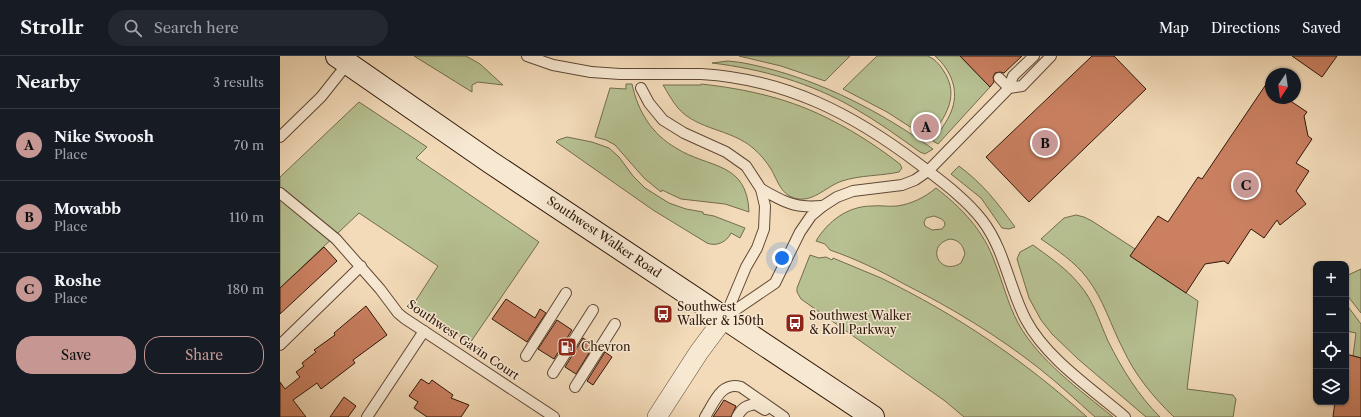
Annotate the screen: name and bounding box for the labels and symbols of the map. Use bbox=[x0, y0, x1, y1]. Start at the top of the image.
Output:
north arrow bbox=[1265, 68, 1301, 104]
pin: A bbox=[913, 112, 939, 142]
pin: B bbox=[1032, 128, 1058, 158]
pin: C bbox=[1233, 170, 1259, 200]
street label: Southwest Walker Road bbox=[544, 193, 665, 281]
your location bbox=[772, 248, 792, 268]
street label: Southwest Gavin Court bbox=[404, 296, 523, 383]
place label: Southwest Walker & 150th bbox=[676, 299, 764, 328]
bus stop icon: Southwest Walker & 150th bbox=[652, 303, 674, 325]
place label: Southwest Walker & Koll Parkway bbox=[809, 308, 911, 337]
bus stop icon: Southwest Walker & Koll Parkway bbox=[784, 312, 806, 334]
fuel station icon: Chevron bbox=[556, 336, 578, 358]
place label: Chevron bbox=[581, 339, 631, 354]

